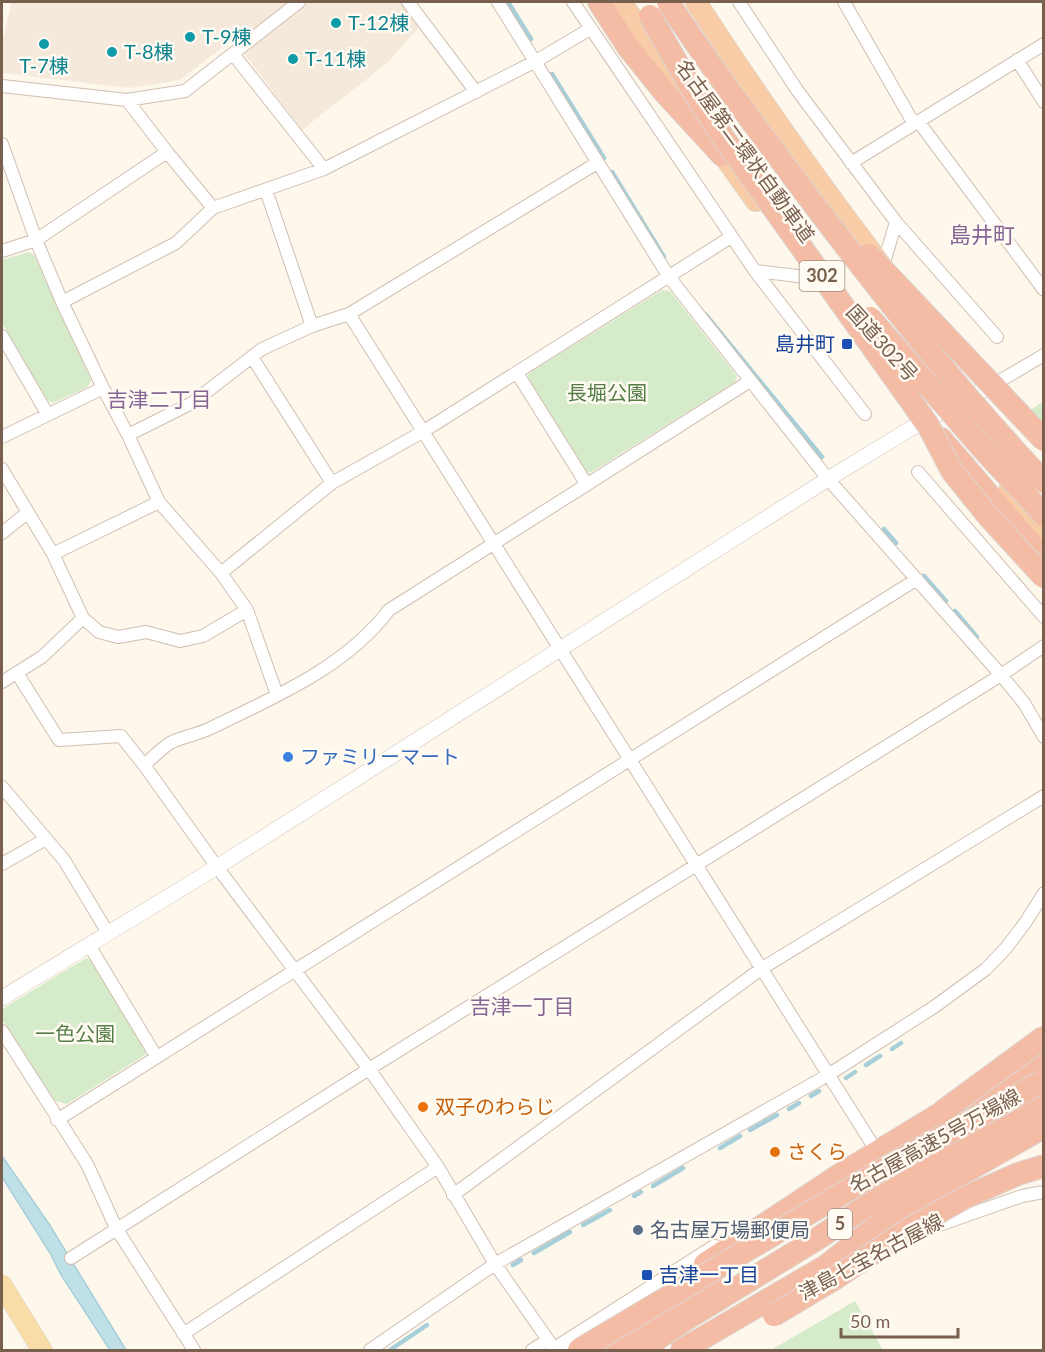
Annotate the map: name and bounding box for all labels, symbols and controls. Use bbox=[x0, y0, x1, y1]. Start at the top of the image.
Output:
place label: T-12棟 bbox=[348, 10, 409, 34]
marker: T-12棟 bbox=[329, 16, 343, 30]
place label: T-9棟 bbox=[202, 24, 252, 48]
marker: T-9棟 bbox=[183, 30, 197, 44]
marker: T-7棟 bbox=[37, 37, 51, 51]
place label: T-8棟 bbox=[124, 39, 174, 63]
marker: T-8棟 bbox=[105, 45, 119, 59]
place label: T-11棟 bbox=[305, 46, 366, 70]
marker: T-11棟 bbox=[286, 52, 300, 66]
place label: T-7棟 bbox=[19, 53, 69, 77]
street label: 名古屋第二環状自動車道 bbox=[671, 54, 820, 246]
district label: 島井町 bbox=[949, 221, 1015, 248]
road number: 302 bbox=[800, 261, 844, 291]
street label: 国道302号 bbox=[842, 299, 923, 386]
place label: 島井町 bbox=[775, 331, 835, 355]
marker: 島井町 bbox=[840, 337, 854, 351]
park label: 長堀公園 bbox=[567, 380, 647, 404]
district label: 吉津二丁目 bbox=[107, 386, 212, 411]
place label: ファミリーマート bbox=[300, 744, 460, 768]
marker: ファミリーマート bbox=[281, 750, 295, 764]
district label: 吉津一丁目 bbox=[470, 993, 575, 1018]
park label: 一色公園 bbox=[35, 1021, 115, 1045]
street label: 名古屋高速5号万場線 bbox=[845, 1083, 1024, 1197]
place label: 双子のわらじ bbox=[435, 1094, 555, 1118]
marker: 双子のわらじ bbox=[416, 1100, 430, 1114]
place label: さくら bbox=[787, 1139, 847, 1163]
marker: さくら bbox=[768, 1145, 782, 1159]
street label: 津島七宝名古屋線 bbox=[794, 1208, 947, 1304]
road number: 5 bbox=[828, 1209, 852, 1239]
place label: 名古屋万場郵便局 bbox=[650, 1217, 810, 1241]
marker: 名古屋万場郵便局 bbox=[631, 1223, 645, 1237]
place label: 吉津一丁目 bbox=[659, 1262, 759, 1286]
marker: 吉津一丁目 bbox=[640, 1268, 654, 1282]
scale bar bbox=[841, 1301, 958, 1339]
text: 50 m bbox=[850, 1310, 890, 1332]

